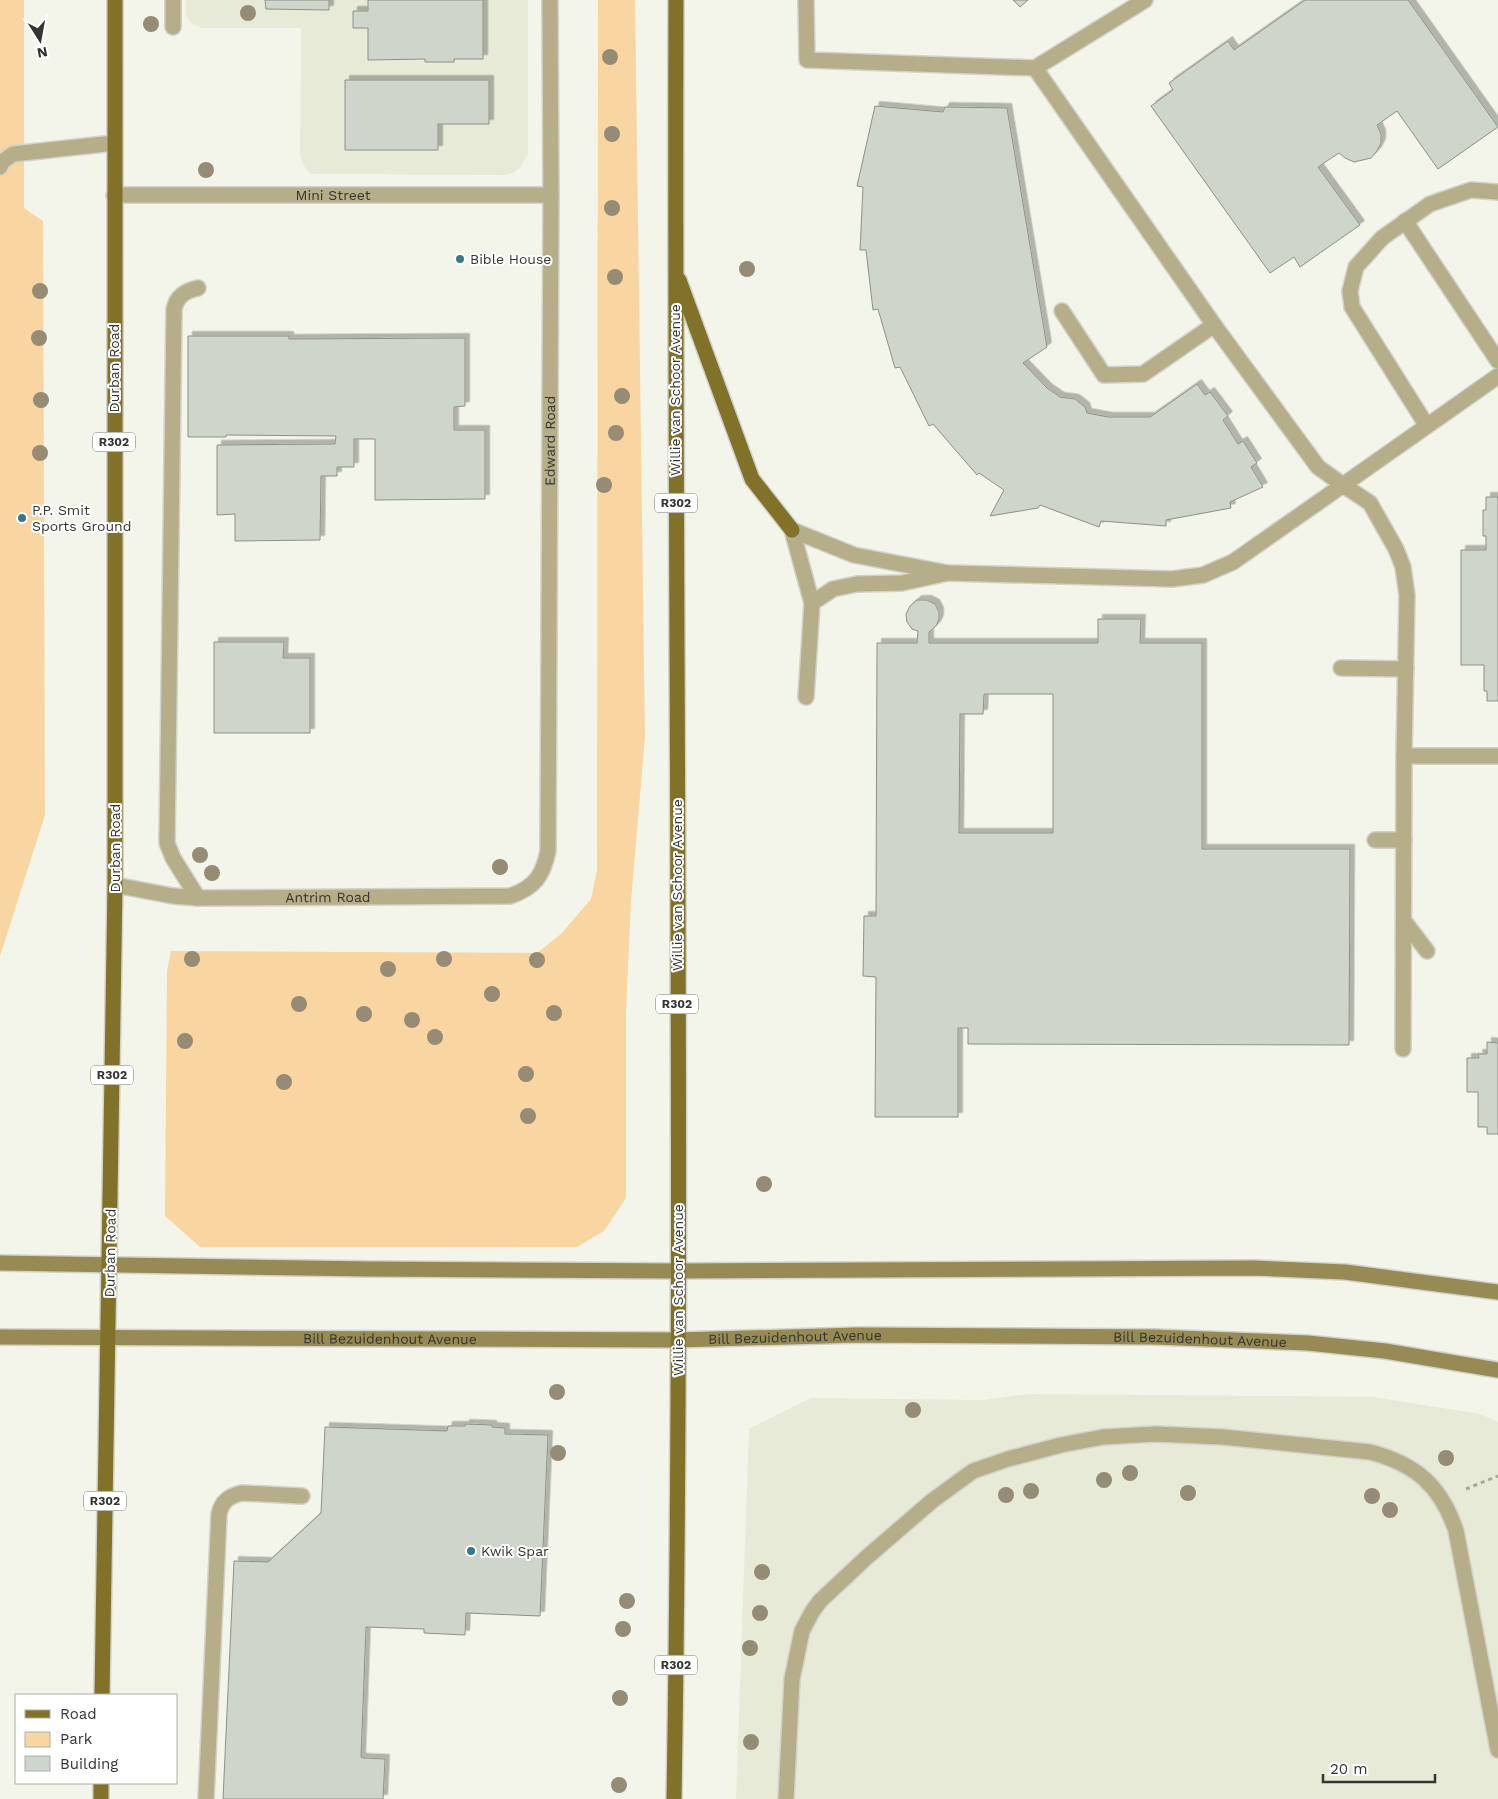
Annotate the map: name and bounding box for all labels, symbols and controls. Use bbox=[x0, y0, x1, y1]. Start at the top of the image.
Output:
north arrow bbox=[15, 15, 65, 65]
text: N bbox=[36, 44, 49, 62]
street label: Mini Street bbox=[295, 187, 371, 203]
place label: Bible House bbox=[470, 251, 551, 267]
marker: Bible House bbox=[454, 253, 466, 265]
street label: Willie van Schoor Avenue bbox=[667, 304, 683, 476]
street label: Durban Road bbox=[106, 324, 122, 412]
street label: Edward Road bbox=[542, 396, 558, 486]
road number: R302 bbox=[93, 432, 135, 452]
road number: R302 bbox=[655, 493, 697, 512]
place label: P.P. Smit Sports Ground bbox=[32, 502, 132, 534]
marker: P.P. Smit Sports Ground bbox=[16, 512, 28, 524]
street label: Willie van Schoor Avenue bbox=[669, 799, 685, 971]
street label: Durban Road bbox=[107, 804, 123, 892]
street label: Antrim Road bbox=[285, 889, 371, 905]
road number: R302 bbox=[656, 994, 698, 1014]
road number: R302 bbox=[91, 1066, 133, 1084]
street label: Willie van Schoor Avenue bbox=[670, 1204, 686, 1376]
street label: Durban Road bbox=[101, 1208, 119, 1298]
street label: Bill Bezuidenhout Avenue bbox=[708, 1327, 882, 1347]
street label: Bill Bezuidenhout Avenue bbox=[1113, 1329, 1287, 1350]
street label: Bill Bezuidenhout Avenue bbox=[303, 1330, 477, 1347]
road number: R302 bbox=[84, 1492, 126, 1510]
place label: Kwik Spar bbox=[481, 1543, 549, 1559]
marker: Kwik Spar bbox=[465, 1545, 477, 1557]
road number: R302 bbox=[655, 1656, 697, 1674]
legend bbox=[15, 1694, 178, 1784]
text: Road bbox=[60, 1705, 97, 1723]
text: Park bbox=[60, 1730, 93, 1748]
scale bar bbox=[1323, 1752, 1436, 1784]
text: Building bbox=[60, 1755, 118, 1773]
text: 20 m bbox=[1330, 1760, 1368, 1778]

